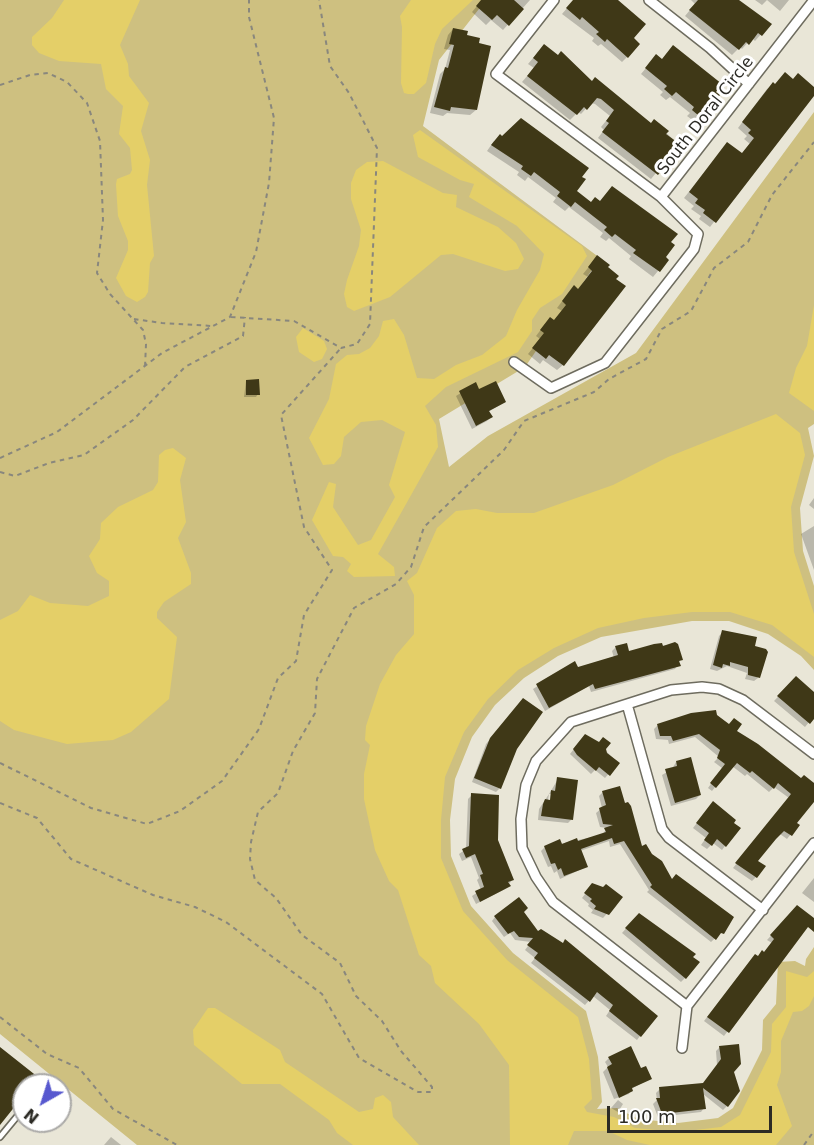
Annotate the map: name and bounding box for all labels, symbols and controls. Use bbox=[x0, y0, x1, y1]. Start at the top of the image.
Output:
street label: South Doral Circle bbox=[654, 53, 758, 179]
north arrow bbox=[12, 1073, 72, 1133]
scale bar bbox=[610, 1094, 775, 1132]
text: N bbox=[20, 1104, 43, 1127]
text: 100 m bbox=[618, 1106, 676, 1127]

